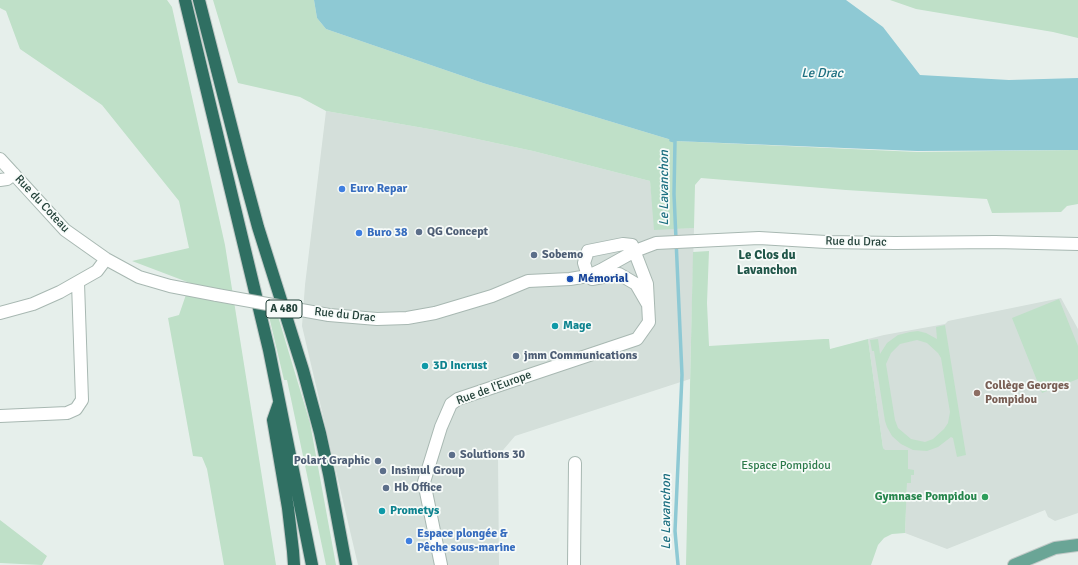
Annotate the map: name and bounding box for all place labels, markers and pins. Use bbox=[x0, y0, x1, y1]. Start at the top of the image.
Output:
place label: Euro Repar bbox=[350, 182, 407, 196]
marker: Euro Repar bbox=[337, 184, 347, 194]
place label: QG Concept bbox=[427, 225, 488, 239]
place label: Buro 38 bbox=[367, 226, 407, 240]
marker: QG Concept bbox=[414, 227, 424, 237]
marker: Buro 38 bbox=[354, 228, 364, 238]
place label: Sobemo bbox=[542, 248, 583, 262]
marker: Sobemo bbox=[529, 250, 539, 260]
place label: Mémorial bbox=[578, 272, 628, 286]
marker: Mémorial bbox=[565, 274, 575, 284]
place label: Mage bbox=[563, 319, 591, 333]
marker: Mage bbox=[550, 321, 560, 331]
place label: jmm Communications bbox=[524, 349, 637, 363]
marker: jmm Communications bbox=[511, 351, 521, 361]
place label: 3D Incrust bbox=[433, 359, 487, 373]
marker: 3D Incrust bbox=[420, 361, 430, 371]
place label: Collège Georges Pompidou bbox=[985, 379, 1069, 407]
marker: Collège Georges Pompidou bbox=[972, 388, 982, 398]
place label: Solutions 30 bbox=[460, 448, 525, 462]
marker: Solutions 30 bbox=[447, 450, 457, 460]
place label: Polart Graphic bbox=[294, 454, 370, 468]
marker: Polart Graphic bbox=[373, 456, 383, 466]
place label: Insimul Group bbox=[391, 464, 465, 478]
marker: Insimul Group bbox=[378, 466, 388, 476]
place label: Hb Office bbox=[394, 481, 442, 495]
marker: Hb Office bbox=[381, 483, 391, 493]
place label: Gymnase Pompidou bbox=[875, 490, 977, 504]
marker: Gymnase Pompidou bbox=[980, 492, 990, 502]
place label: Prometys bbox=[390, 504, 439, 518]
marker: Prometys bbox=[377, 506, 387, 516]
place label: Espace plongée & Pêche sous-marine bbox=[417, 527, 516, 555]
marker: Espace plongée & Pêche sous-marine bbox=[404, 536, 414, 546]

